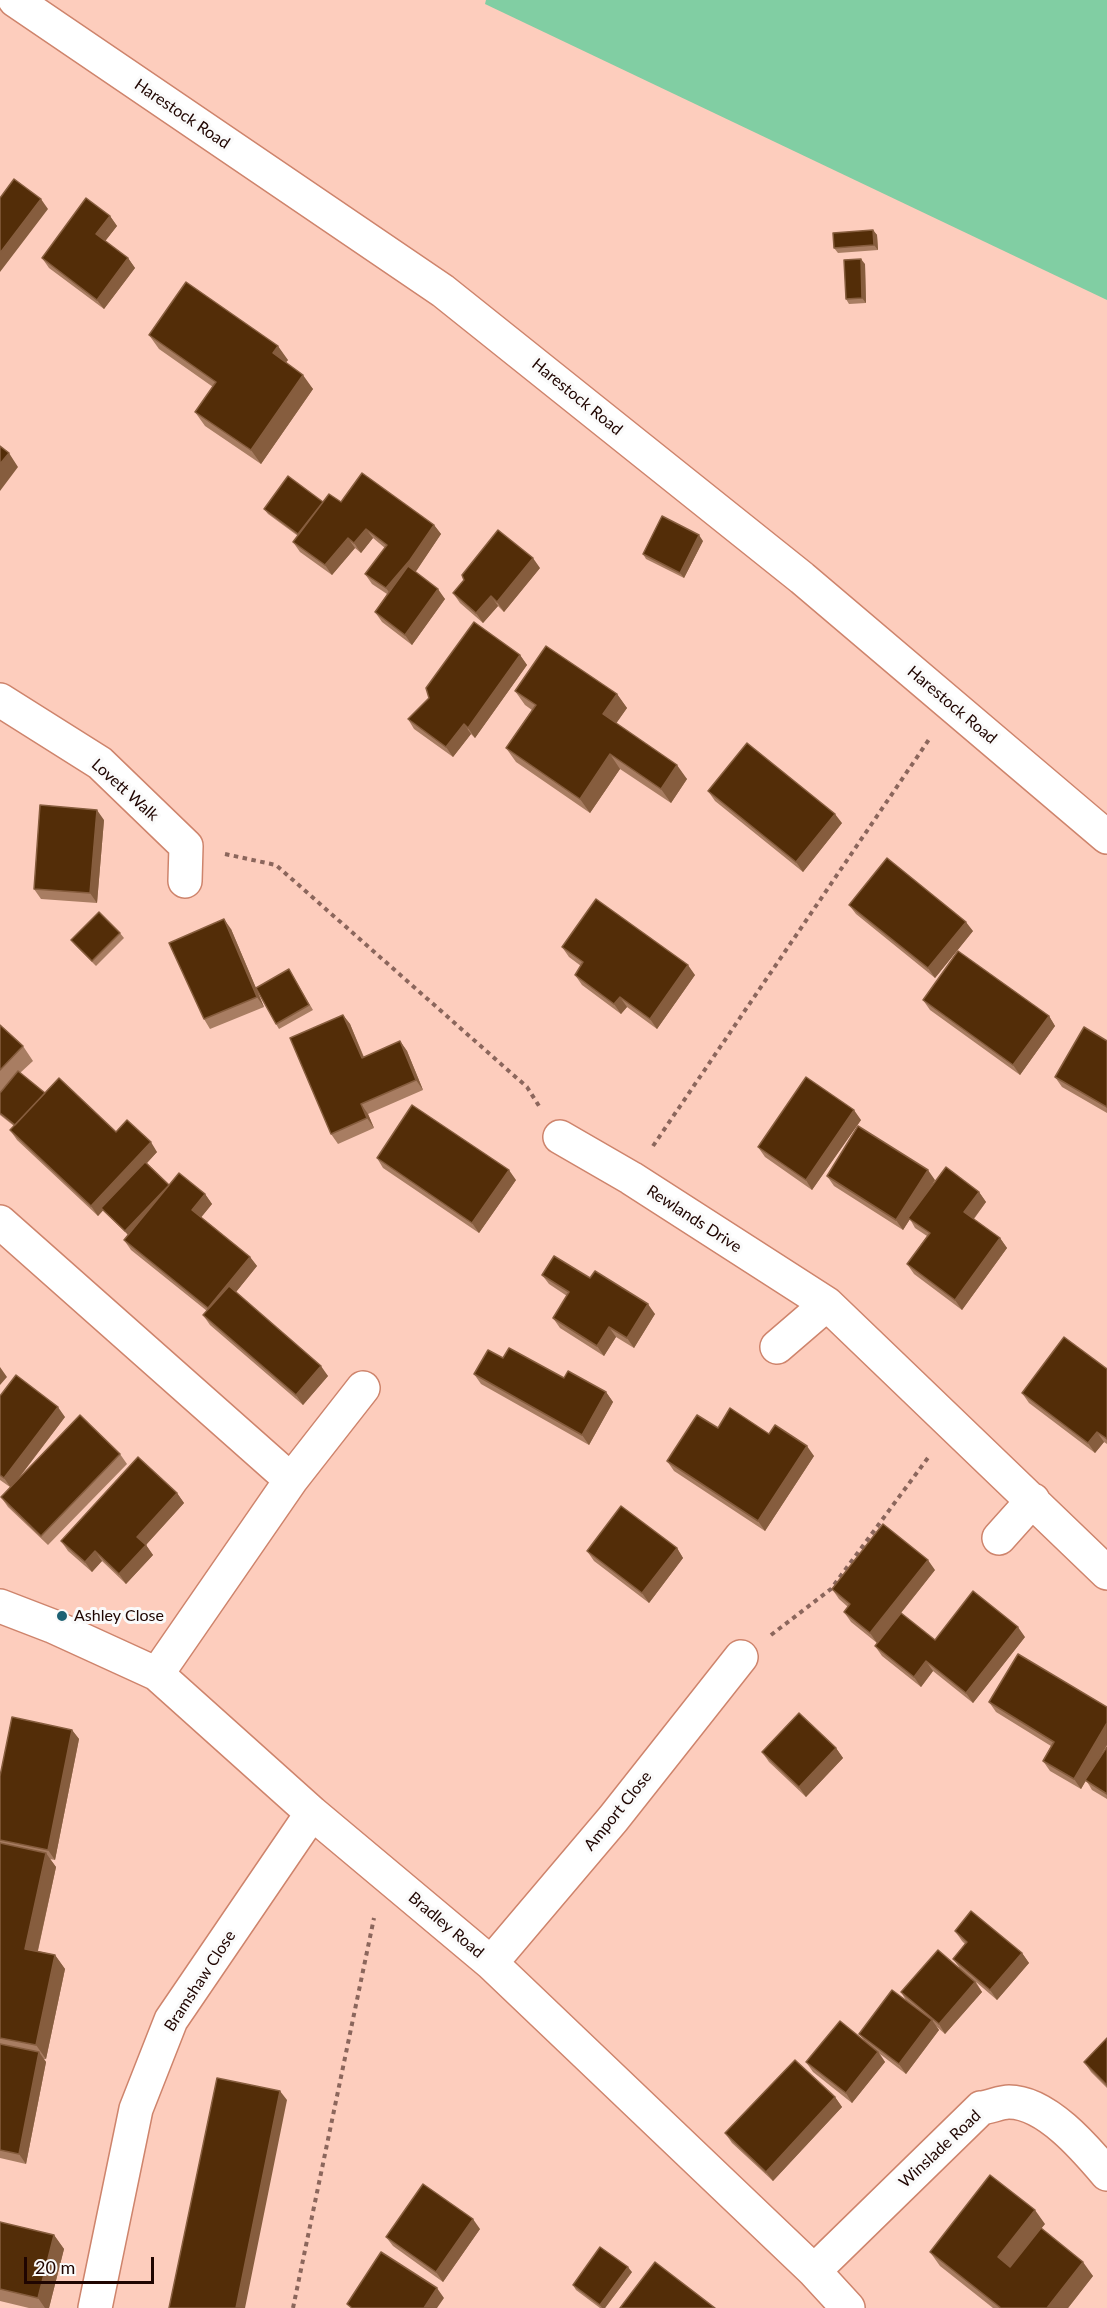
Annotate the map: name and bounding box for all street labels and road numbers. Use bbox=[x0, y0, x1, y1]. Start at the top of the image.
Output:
street label: Harestock Road bbox=[131, 75, 233, 153]
street label: Harestock Road bbox=[528, 355, 626, 439]
street label: Harestock Road bbox=[903, 662, 1001, 748]
street label: Lovett Walk bbox=[88, 755, 162, 825]
street label: Rewlands Drive bbox=[643, 1181, 745, 1257]
street label: Amport Close bbox=[580, 1767, 656, 1855]
street label: Bradley Road bbox=[404, 1888, 488, 1962]
street label: Bramshaw Close bbox=[160, 1927, 240, 2035]
street label: Winslade Road bbox=[895, 2106, 985, 2192]

